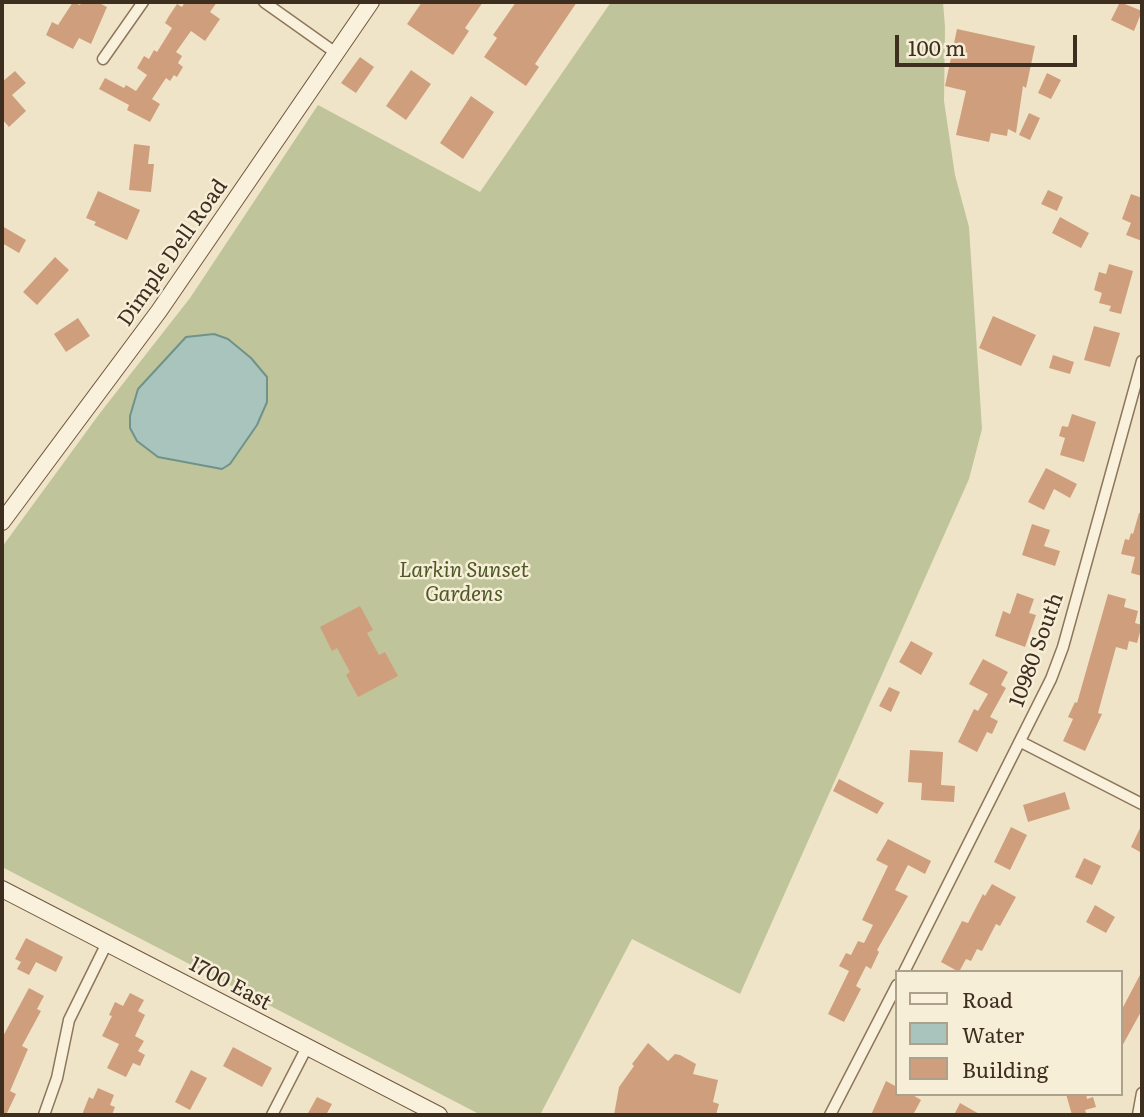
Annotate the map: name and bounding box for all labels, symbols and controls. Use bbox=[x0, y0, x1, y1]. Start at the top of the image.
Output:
scale bar bbox=[899, 21, 1081, 65]
text: 100 m bbox=[908, 31, 965, 62]
street label: Dimple Dell Road bbox=[113, 175, 233, 331]
park label: Larkin Sunset Gardens bbox=[399, 558, 529, 608]
street label: 10980 South bbox=[1005, 590, 1069, 710]
street label: 1700 East bbox=[185, 952, 275, 1016]
legend bbox=[895, 970, 1123, 1096]
text: Road bbox=[962, 983, 1013, 1014]
text: Water bbox=[962, 1018, 1024, 1049]
text: Building bbox=[962, 1053, 1048, 1084]

